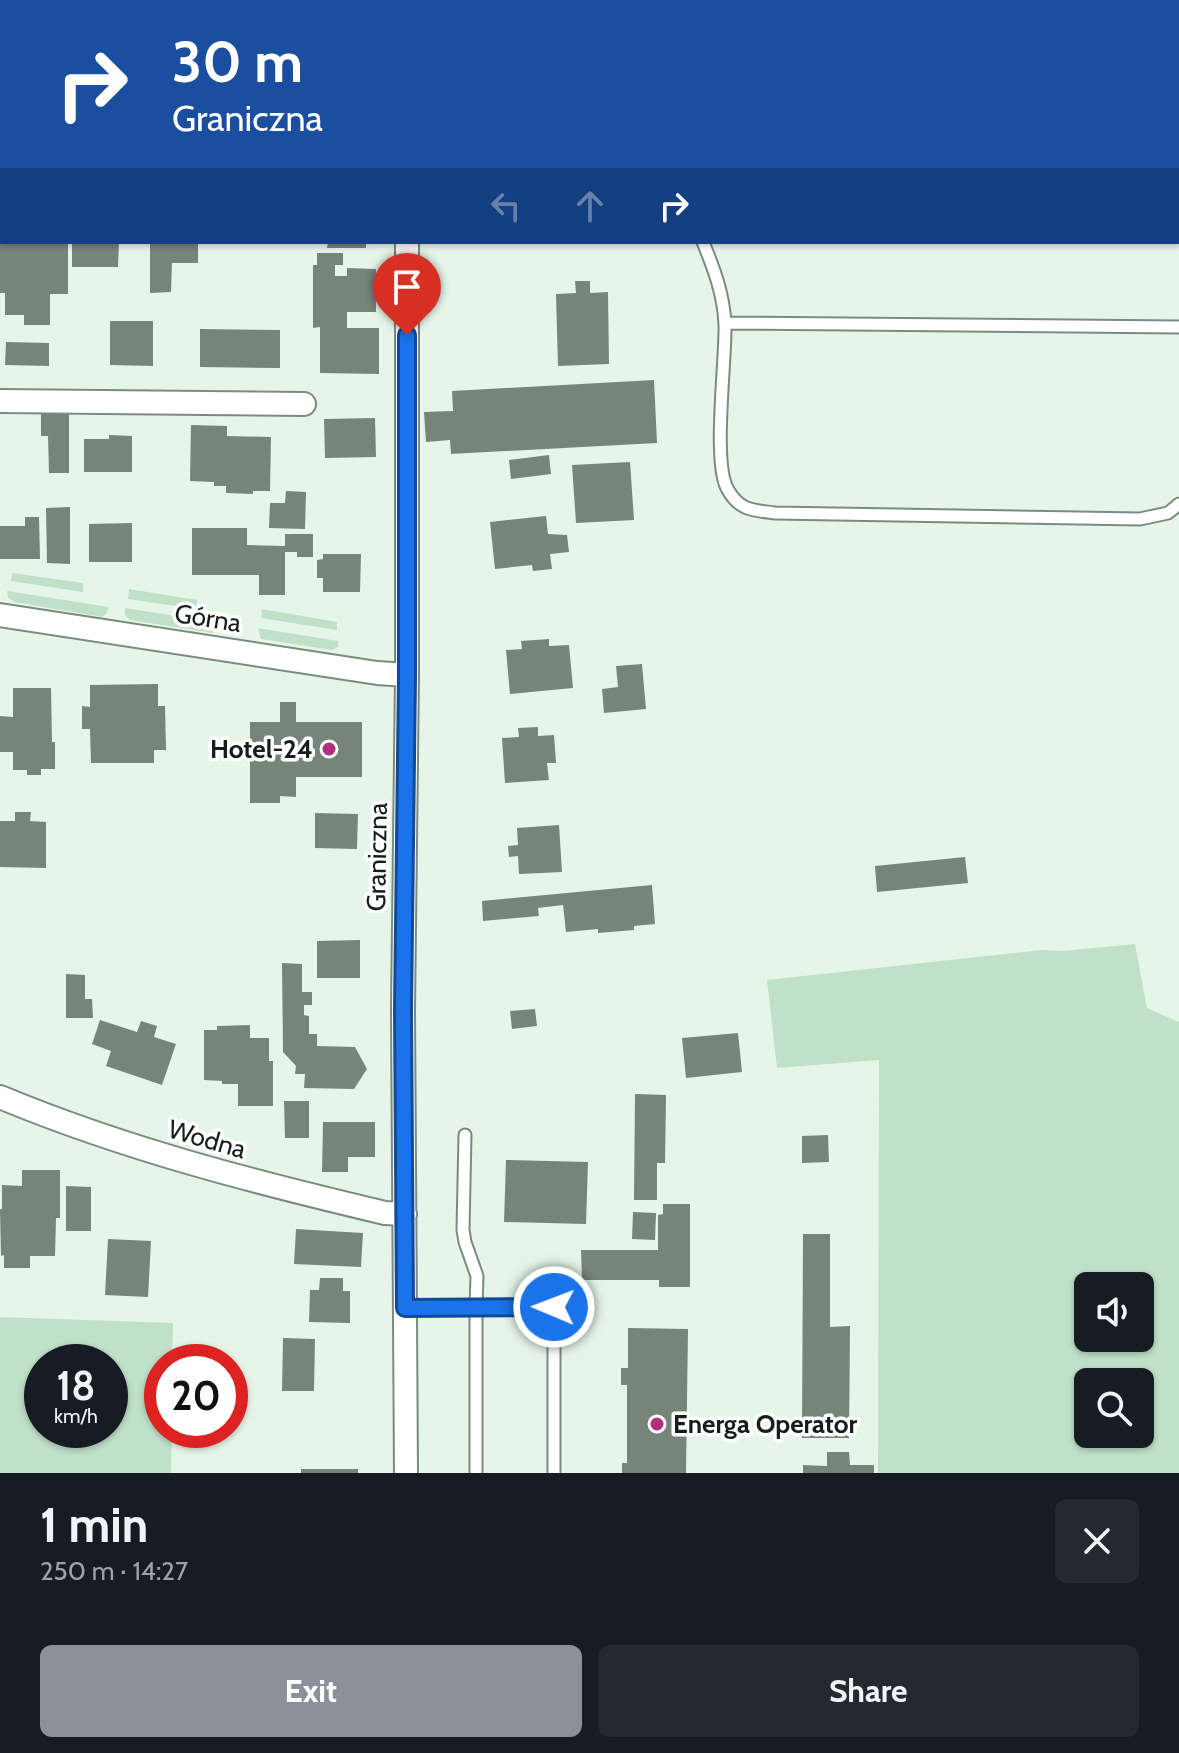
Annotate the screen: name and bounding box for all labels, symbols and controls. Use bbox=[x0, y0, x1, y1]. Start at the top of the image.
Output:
text: 30 m bbox=[172, 28, 303, 96]
icon: right bbox=[40, 32, 144, 136]
text: Graniczna bbox=[172, 96, 323, 140]
icon: left bbox=[484, 184, 528, 228]
icon: ahead bbox=[568, 184, 612, 228]
icon: right bbox=[652, 184, 696, 228]
pin bbox=[373, 253, 441, 335]
icon: arrive bbox=[385, 265, 429, 309]
street label: Górna bbox=[172, 597, 244, 639]
place label: Hotel-24 bbox=[210, 733, 313, 765]
marker: Hotel-24 bbox=[320, 740, 338, 758]
street label: Graniczna bbox=[360, 802, 394, 912]
street label: Wodna bbox=[164, 1113, 250, 1165]
position arrow bbox=[512, 1265, 596, 1349]
map controls bbox=[1074, 1272, 1154, 1448]
button: sound bbox=[1074, 1272, 1154, 1352]
speed limit sign: 20 bbox=[144, 1344, 248, 1448]
text: 18 bbox=[57, 1361, 95, 1410]
button: search bbox=[1074, 1368, 1154, 1448]
text: km/h bbox=[54, 1404, 98, 1428]
place label: Energa Operator bbox=[673, 1408, 857, 1440]
marker: Energa Operator bbox=[648, 1415, 666, 1433]
text: 1 min bbox=[40, 1496, 148, 1554]
button: close bbox=[1055, 1499, 1139, 1583]
text: 250 m · 14:27 bbox=[40, 1555, 188, 1587]
button: Exit bbox=[40, 1645, 582, 1737]
button: Share bbox=[598, 1645, 1139, 1737]

